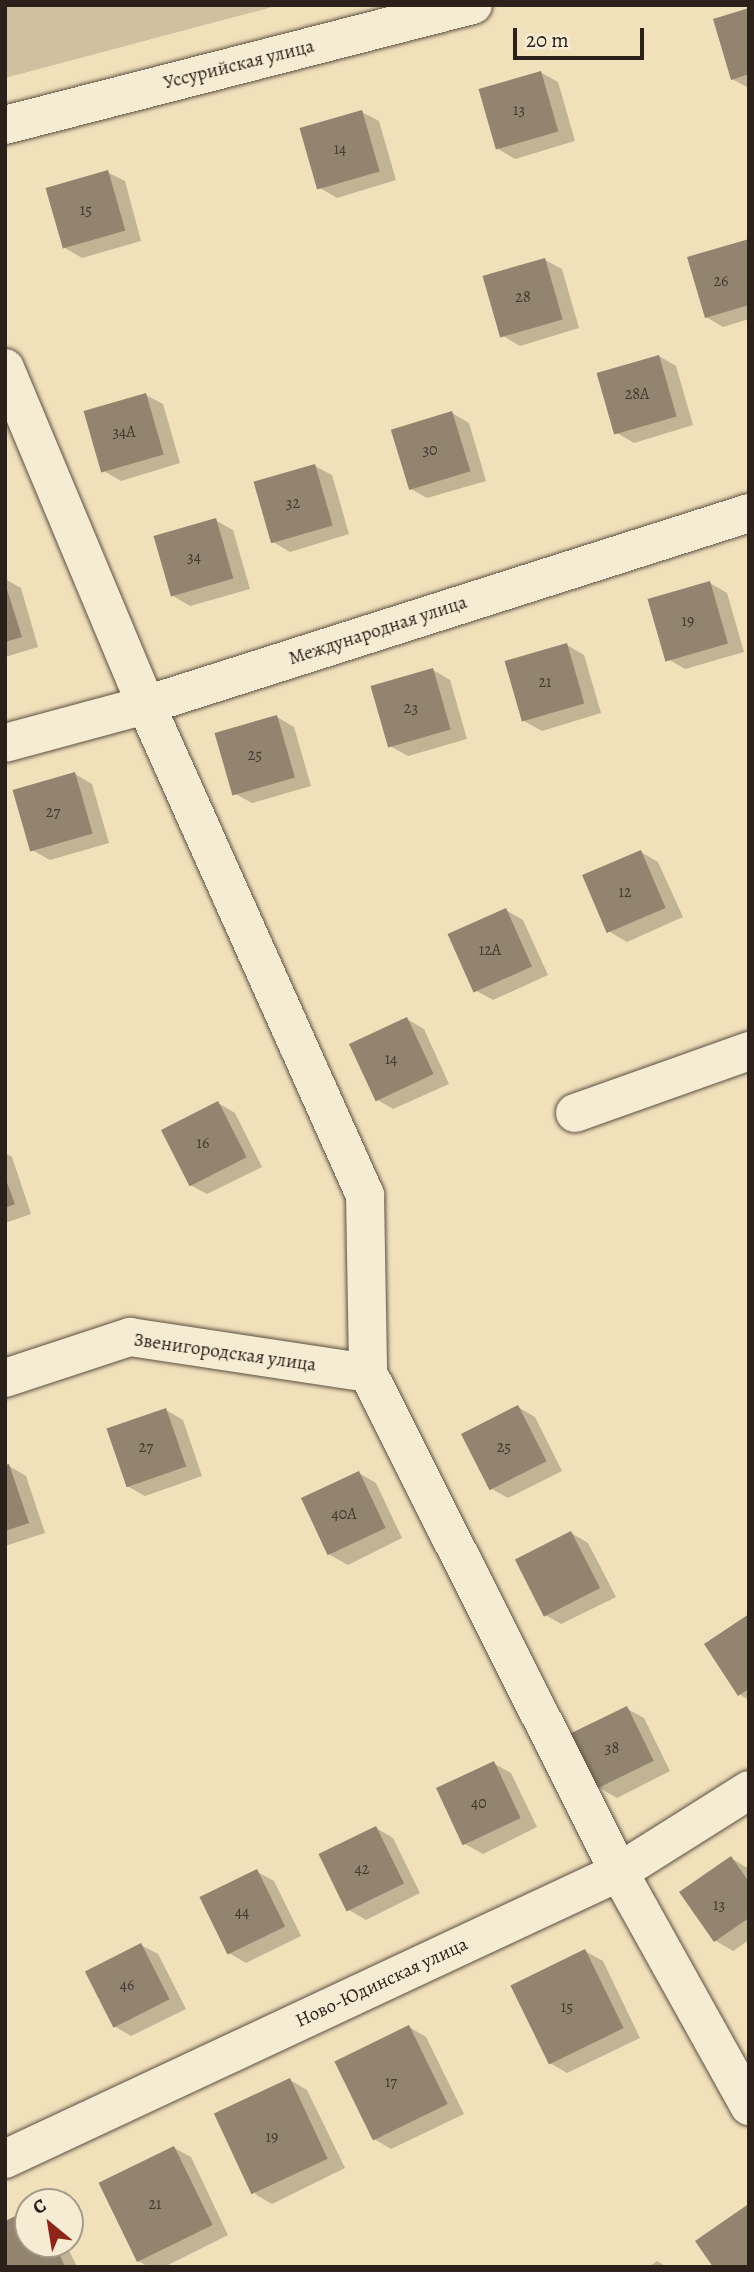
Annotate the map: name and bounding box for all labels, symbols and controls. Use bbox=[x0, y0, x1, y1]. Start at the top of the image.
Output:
scale bar bbox=[516, 14, 647, 58]
text: 20 m bbox=[526, 26, 569, 54]
street label: Уссурийская улица bbox=[161, 35, 317, 95]
house number: 13 bbox=[513, 100, 525, 120]
house number: 14 bbox=[334, 139, 346, 159]
house number: 15 bbox=[80, 200, 92, 220]
house number: 26 bbox=[714, 271, 728, 291]
house number: 28 bbox=[515, 287, 531, 307]
house number: 28А bbox=[625, 384, 649, 404]
house number: 34А bbox=[112, 422, 136, 442]
house number: 30 bbox=[422, 440, 438, 460]
house number: 32 bbox=[286, 493, 300, 513]
house number: 34 bbox=[187, 547, 201, 567]
street label: Международная улица bbox=[286, 591, 470, 671]
house number: 19 bbox=[682, 611, 694, 631]
house number: 21 bbox=[538, 672, 552, 692]
house number: 23 bbox=[404, 698, 418, 718]
house number: 25 bbox=[248, 745, 262, 765]
house number: 27 bbox=[46, 802, 60, 822]
house number: 12 bbox=[618, 882, 632, 902]
house number: 12А bbox=[479, 940, 501, 960]
house number: 14 bbox=[385, 1049, 397, 1069]
house number: 16 bbox=[197, 1133, 209, 1153]
street label: Звенигородская улица bbox=[132, 1329, 318, 1377]
house number: 27 bbox=[139, 1437, 153, 1457]
house number: 25 bbox=[497, 1437, 511, 1457]
house number: 40А bbox=[331, 1504, 357, 1524]
house number: 38 bbox=[605, 1738, 619, 1758]
house number: 40 bbox=[471, 1793, 487, 1813]
house number: 42 bbox=[355, 1859, 369, 1879]
house number: 13 bbox=[713, 1895, 725, 1915]
house number: 44 bbox=[235, 1902, 249, 1922]
street label: Ново-Юдинская улица bbox=[292, 1933, 472, 2033]
house number: 46 bbox=[120, 1975, 134, 1995]
house number: 15 bbox=[561, 1997, 573, 2017]
house number: 17 bbox=[385, 2072, 397, 2092]
house number: 19 bbox=[266, 2127, 278, 2147]
north arrow bbox=[14, 2188, 84, 2258]
text: С bbox=[28, 2192, 51, 2221]
house number: 21 bbox=[148, 2194, 162, 2214]

